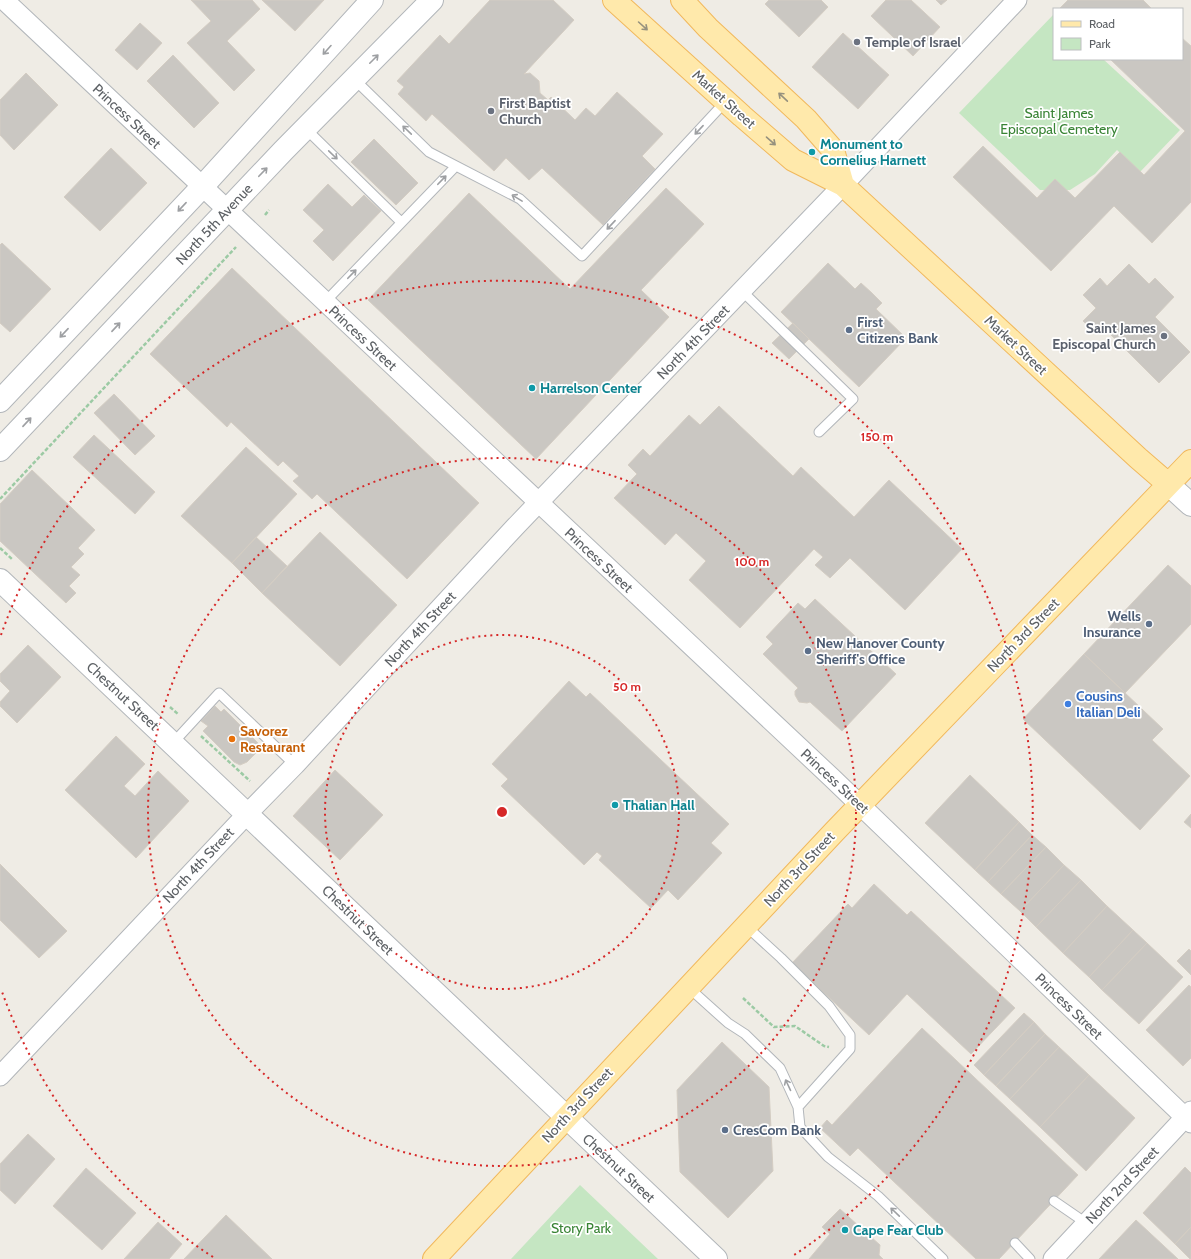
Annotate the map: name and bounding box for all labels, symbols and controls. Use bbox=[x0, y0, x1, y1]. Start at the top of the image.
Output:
legend bbox=[1053, 8, 1183, 60]
text: Road bbox=[1089, 16, 1115, 31]
one-way arrow bbox=[638, 21, 648, 31]
place label: Temple of Israel bbox=[865, 33, 961, 51]
text: Park bbox=[1089, 36, 1111, 51]
marker: Temple of Israel bbox=[852, 37, 862, 47]
one-way arrow bbox=[323, 44, 332, 54]
one-way arrow bbox=[369, 54, 378, 64]
street label: Market Street bbox=[688, 66, 760, 132]
street label: Princess Street bbox=[89, 80, 165, 153]
one-way arrow bbox=[778, 93, 788, 102]
place label: First Baptist Church bbox=[499, 94, 571, 128]
park label: Saint James Episcopal Cemetery bbox=[1000, 104, 1118, 138]
marker: First Baptist Church bbox=[486, 106, 496, 116]
one-way arrow bbox=[402, 125, 412, 135]
one-way arrow bbox=[695, 125, 704, 135]
place label: Monument to Cornelius Harnett bbox=[820, 135, 926, 169]
one-way arrow bbox=[766, 136, 776, 146]
marker: Monument to Cornelius Harnett bbox=[807, 147, 817, 157]
one-way arrow bbox=[328, 150, 338, 160]
one-way arrow bbox=[258, 167, 268, 177]
one-way arrow bbox=[437, 175, 447, 185]
street label: North 5th Avenue bbox=[172, 180, 256, 268]
one-way arrow bbox=[511, 193, 523, 201]
one-way arrow bbox=[178, 202, 187, 213]
one-way arrow bbox=[606, 220, 616, 230]
one-way arrow bbox=[347, 269, 357, 279]
street label: North 4th Street bbox=[653, 301, 733, 383]
street label: Princess Street bbox=[325, 302, 401, 375]
street label: Market Street bbox=[981, 311, 1051, 379]
place label: First Citizens Bank bbox=[857, 313, 938, 347]
place label: Saint James Episcopal Church bbox=[1052, 319, 1156, 353]
one-way arrow bbox=[111, 323, 120, 333]
marker: First Citizens Bank bbox=[844, 325, 854, 335]
one-way arrow bbox=[60, 327, 69, 338]
marker: Saint James Episcopal Church bbox=[1159, 331, 1169, 341]
place label: Harrelson Center bbox=[540, 379, 642, 397]
marker: Harrelson Center bbox=[527, 383, 537, 393]
one-way arrow bbox=[22, 417, 32, 427]
text: 150 m bbox=[861, 429, 893, 444]
street label: Princess Street bbox=[561, 524, 637, 597]
text: 100 m bbox=[735, 554, 769, 569]
street label: North 4th Street bbox=[380, 587, 460, 671]
street label: North 3rd Street bbox=[983, 594, 1063, 676]
place label: Wells Insurance bbox=[1083, 607, 1141, 641]
marker: Wells Insurance bbox=[1144, 619, 1154, 629]
place label: New Hanover County Sheriff's Office bbox=[816, 634, 945, 668]
marker: New Hanover County Sheriff's Office bbox=[803, 646, 813, 656]
street label: Chestnut Street bbox=[83, 658, 163, 734]
text: 50 m bbox=[613, 679, 641, 694]
place label: Cousins Italian Deli bbox=[1076, 687, 1141, 721]
marker: Cousins Italian Deli bbox=[1063, 699, 1073, 709]
place label: Savorez Restaurant bbox=[240, 722, 305, 756]
marker: Savorez Restaurant bbox=[227, 734, 237, 744]
street label: Princess Street bbox=[797, 745, 873, 818]
place label: Thalian Hall bbox=[623, 796, 695, 814]
marker: Thalian Hall bbox=[610, 800, 620, 810]
centre of rings bbox=[495, 805, 509, 819]
street label: North 4th Street bbox=[158, 823, 238, 907]
street label: North 3rd Street bbox=[760, 828, 838, 910]
street label: Chestnut Street bbox=[318, 881, 398, 959]
street label: Princess Street bbox=[1031, 969, 1107, 1043]
street label: North 3rd Street bbox=[538, 1064, 616, 1146]
one-way arrow bbox=[784, 1080, 791, 1092]
place label: CresCom Bank bbox=[733, 1121, 821, 1139]
marker: CresCom Bank bbox=[720, 1125, 730, 1135]
street label: Chestnut Street bbox=[579, 1130, 659, 1206]
street label: North 2nd Street bbox=[1082, 1142, 1163, 1227]
one-way arrow bbox=[890, 1207, 900, 1217]
park label: Story Park bbox=[551, 1219, 612, 1237]
place label: Cape Fear Club bbox=[853, 1221, 944, 1239]
marker: Cape Fear Club bbox=[840, 1225, 850, 1235]

